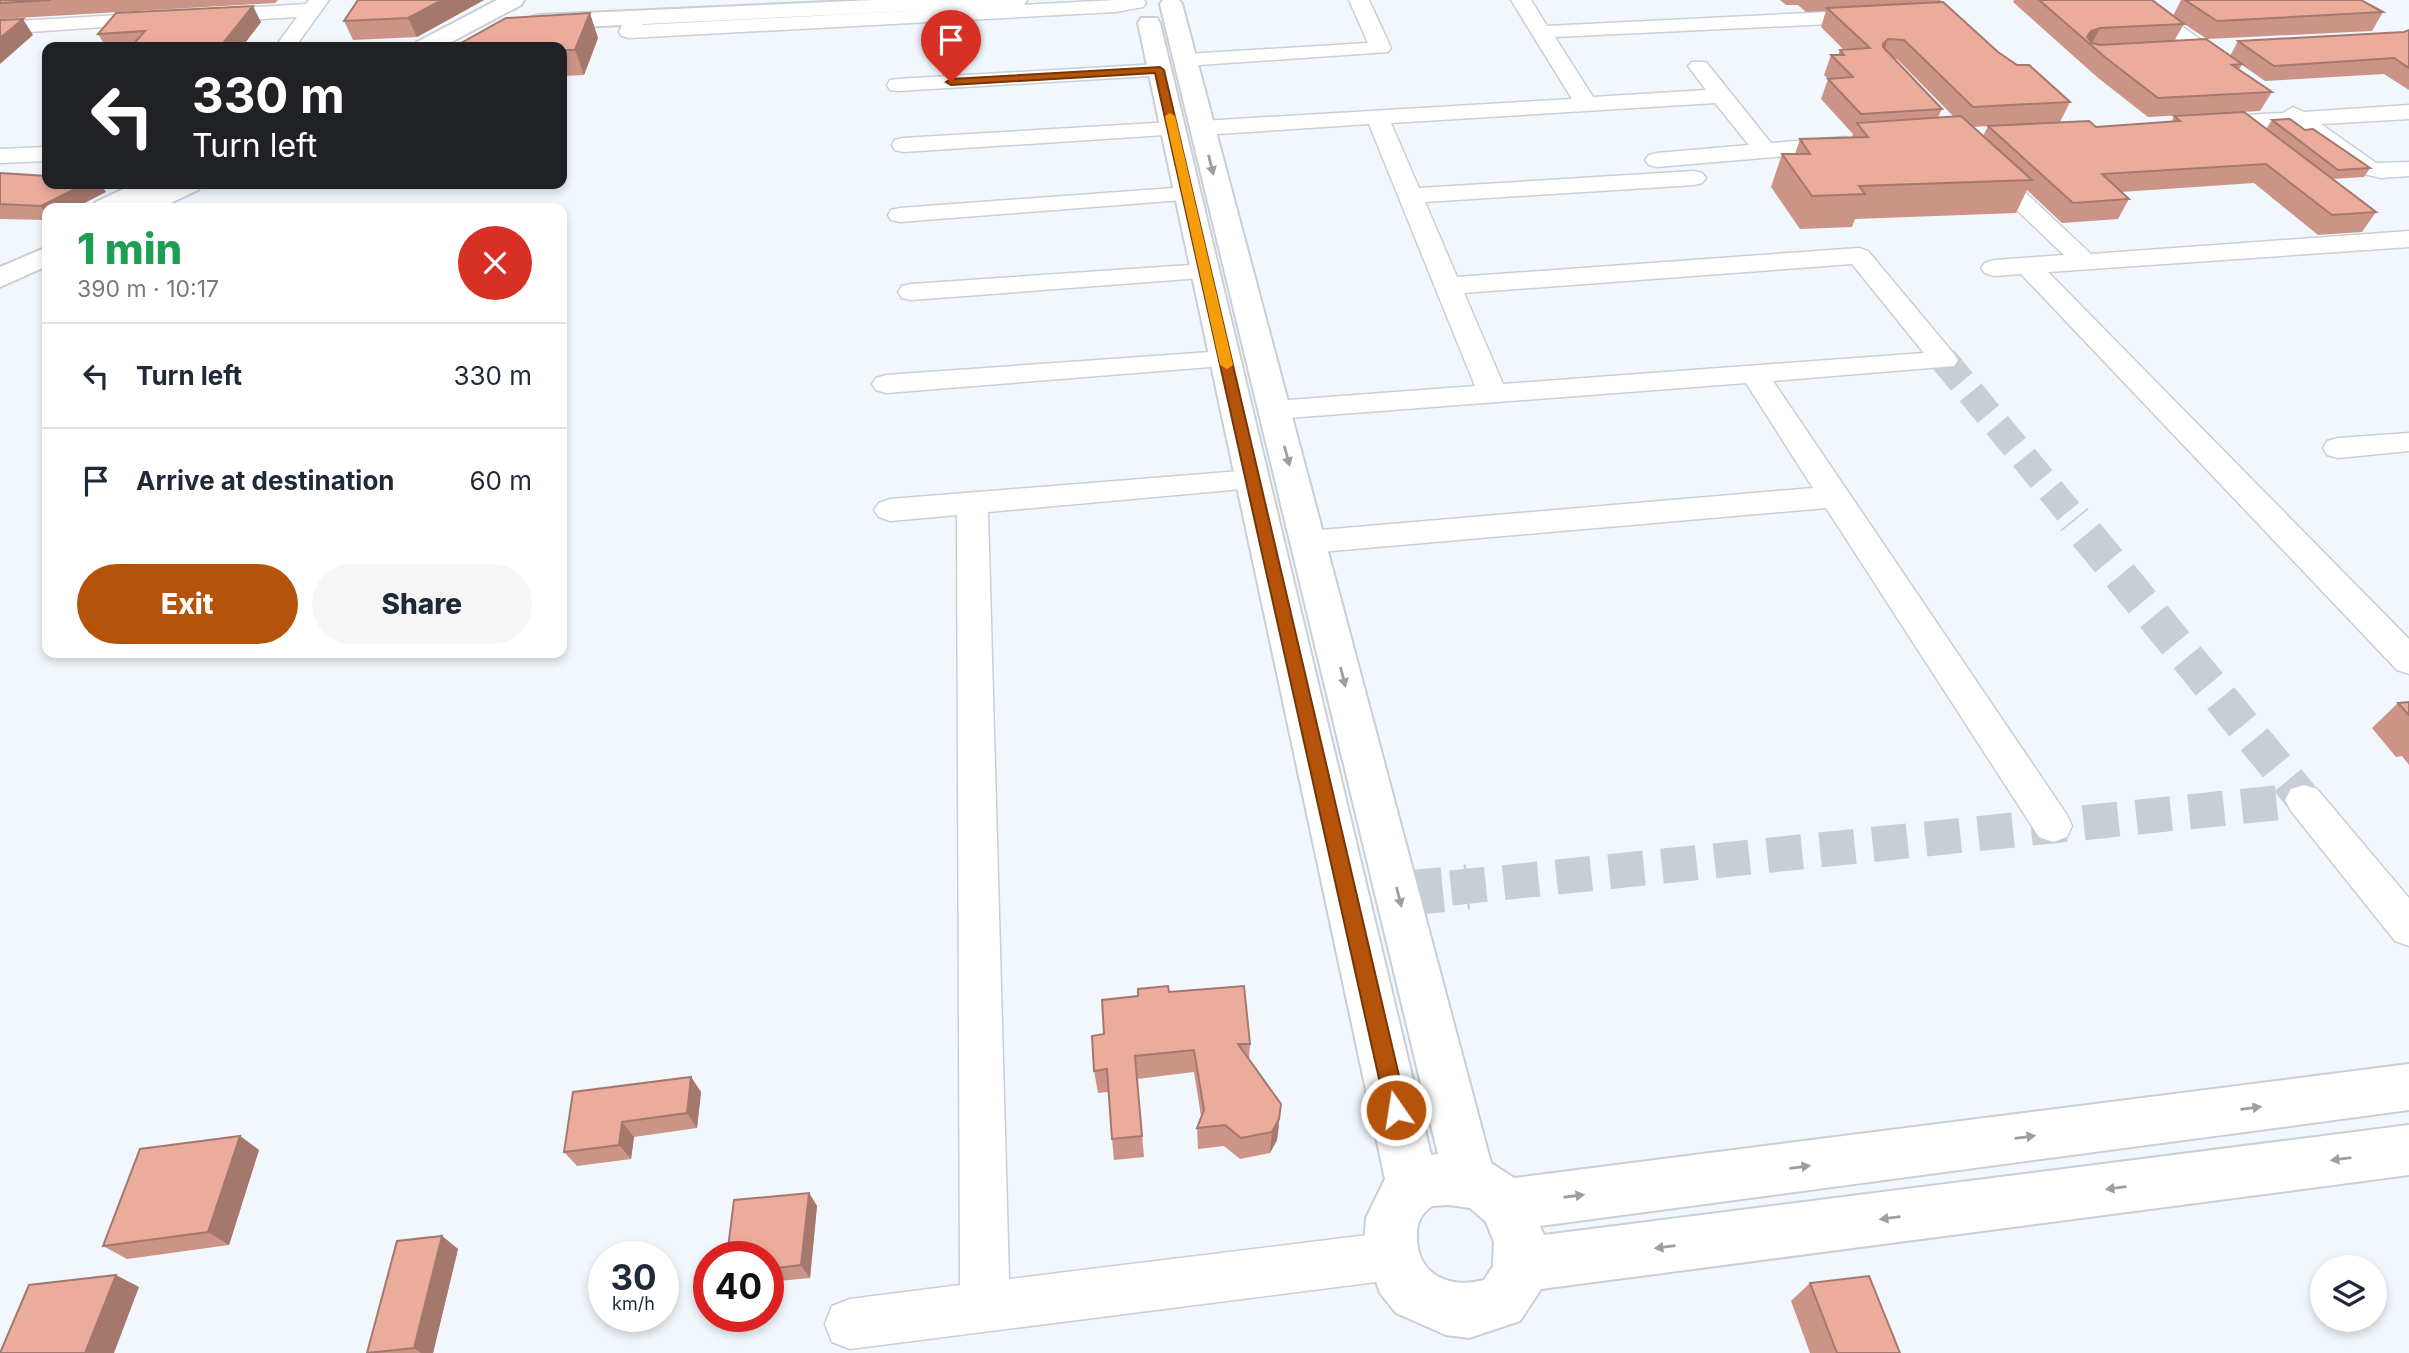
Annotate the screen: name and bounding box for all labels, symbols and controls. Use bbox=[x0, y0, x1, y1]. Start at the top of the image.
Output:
pin bbox=[921, 10, 981, 82]
icon: arrive bbox=[932, 21, 970, 59]
text: 330 m bbox=[192, 66, 345, 125]
icon: left bbox=[77, 70, 168, 161]
text: Turn left bbox=[192, 126, 317, 165]
one-way arrow bbox=[1207, 155, 1217, 176]
text: 1 min bbox=[77, 223, 182, 274]
button: close bbox=[458, 226, 532, 300]
text: 390 m · 10:17 bbox=[77, 275, 219, 303]
icon: left bbox=[77, 357, 115, 395]
text: Turn left bbox=[136, 360, 242, 391]
text: 330 m bbox=[453, 360, 532, 391]
one-way arrow bbox=[1282, 445, 1293, 467]
icon: arrive bbox=[77, 462, 115, 500]
text: Arrive at destination bbox=[136, 465, 395, 496]
text: 60 m bbox=[469, 465, 532, 496]
button: Exit bbox=[77, 564, 298, 644]
button: Share bbox=[312, 564, 532, 644]
one-way arrow bbox=[1338, 666, 1349, 688]
one-way arrow bbox=[1394, 886, 1405, 908]
position arrow bbox=[1359, 1073, 1433, 1147]
one-way arrow bbox=[2240, 1102, 2262, 1113]
one-way arrow bbox=[2014, 1132, 2036, 1143]
one-way arrow bbox=[2330, 1154, 2352, 1165]
one-way arrow bbox=[1789, 1161, 1811, 1172]
one-way arrow bbox=[2105, 1183, 2127, 1194]
one-way arrow bbox=[1563, 1190, 1585, 1201]
one-way arrow bbox=[1879, 1212, 1901, 1223]
speed limit sign: 40 bbox=[693, 1241, 784, 1332]
one-way arrow bbox=[1653, 1242, 1675, 1253]
map controls bbox=[2310, 1255, 2387, 1332]
button: layers bbox=[2310, 1255, 2387, 1332]
text: 30 bbox=[610, 1256, 657, 1298]
text: km/h bbox=[612, 1293, 655, 1314]

